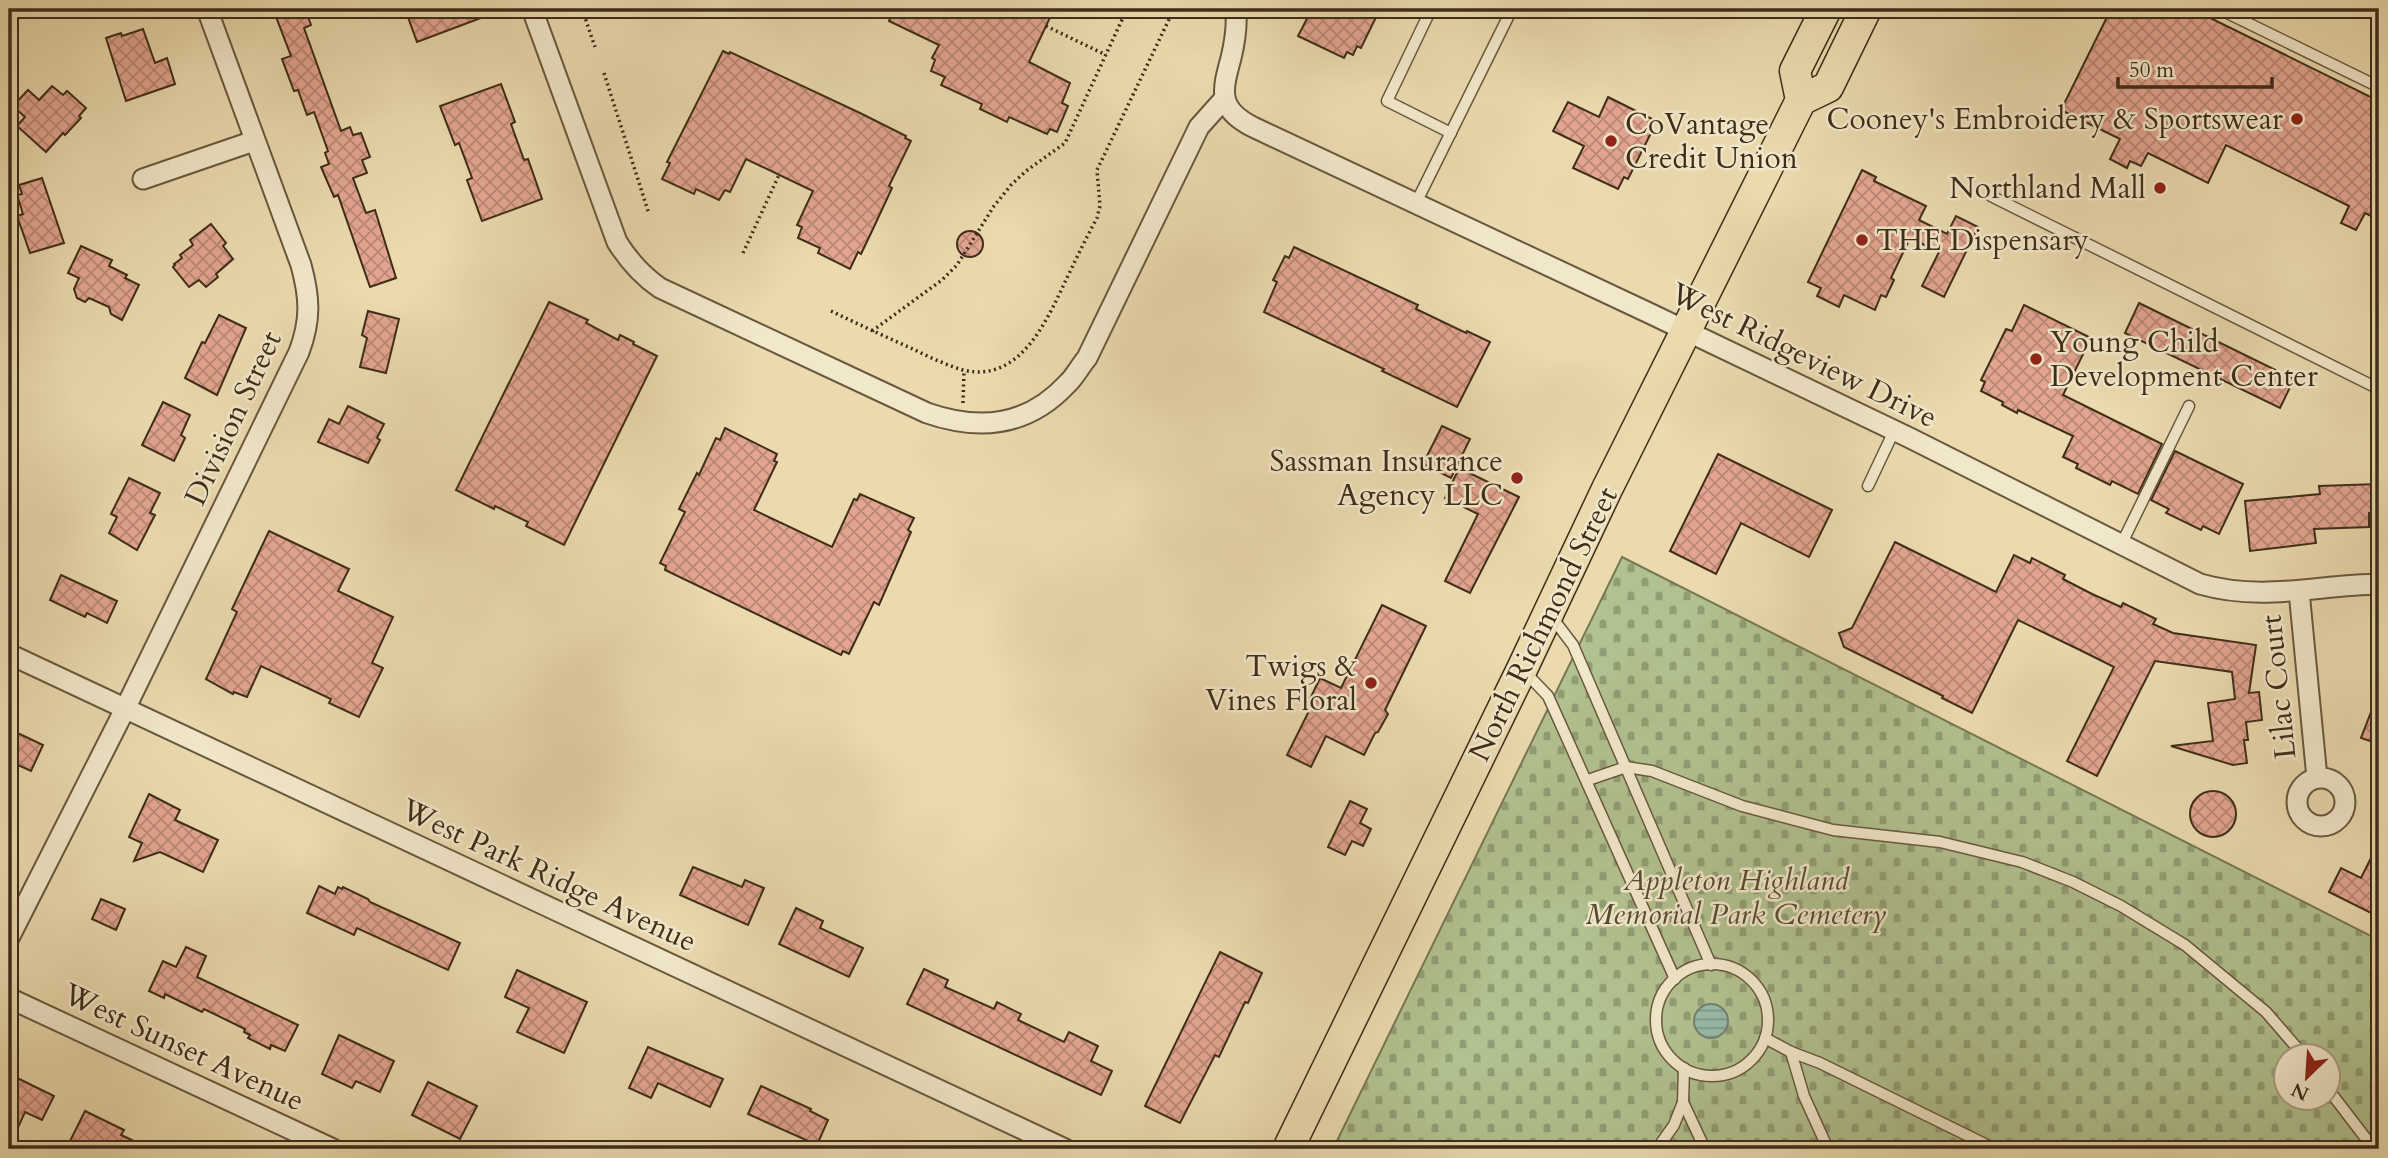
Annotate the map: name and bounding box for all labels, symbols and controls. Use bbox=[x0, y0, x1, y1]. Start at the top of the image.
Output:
scale bar bbox=[2118, 46, 2272, 90]
text: 50 m bbox=[2129, 56, 2174, 85]
place label: Cooney's Embroidery & Sportswear bbox=[1827, 99, 2283, 140]
place label: CoVantage Credit Union bbox=[1625, 104, 1798, 179]
marker: Cooney's Embroidery & Sportswear bbox=[2289, 111, 2305, 127]
marker: CoVantage Credit Union bbox=[1603, 133, 1619, 149]
place label: Northland Mall bbox=[1949, 168, 2146, 209]
marker: Northland Mall bbox=[2152, 180, 2168, 196]
place label: THE Dispensary bbox=[1876, 220, 2089, 261]
marker: THE Dispensary bbox=[1854, 232, 1870, 248]
street label: West Ridgeview Drive bbox=[1663, 273, 1944, 438]
place label: Young Child Development Center bbox=[2050, 322, 2318, 397]
street label: Division Street bbox=[175, 324, 292, 512]
marker: Young Child Development Center bbox=[2028, 351, 2044, 367]
place label: Sassman Insurance Agency LLC bbox=[1269, 441, 1503, 516]
marker: Sassman Insurance Agency LLC bbox=[1509, 470, 1525, 486]
street label: North Richmond Street bbox=[1459, 480, 1628, 768]
street label: Lilac Court bbox=[2250, 612, 2306, 761]
place label: Twigs & Vines Floral bbox=[1205, 646, 1357, 721]
marker: Twigs & Vines Floral bbox=[1363, 675, 1379, 691]
street label: West Park Ridge Avenue bbox=[394, 789, 703, 962]
park label: Appleton Highland Memorial Park Cemetery bbox=[1586, 860, 1887, 935]
street label: West Sunset Avenue bbox=[56, 973, 311, 1121]
north arrow bbox=[2272, 1042, 2342, 1112]
text: N bbox=[2287, 1076, 2313, 1107]

